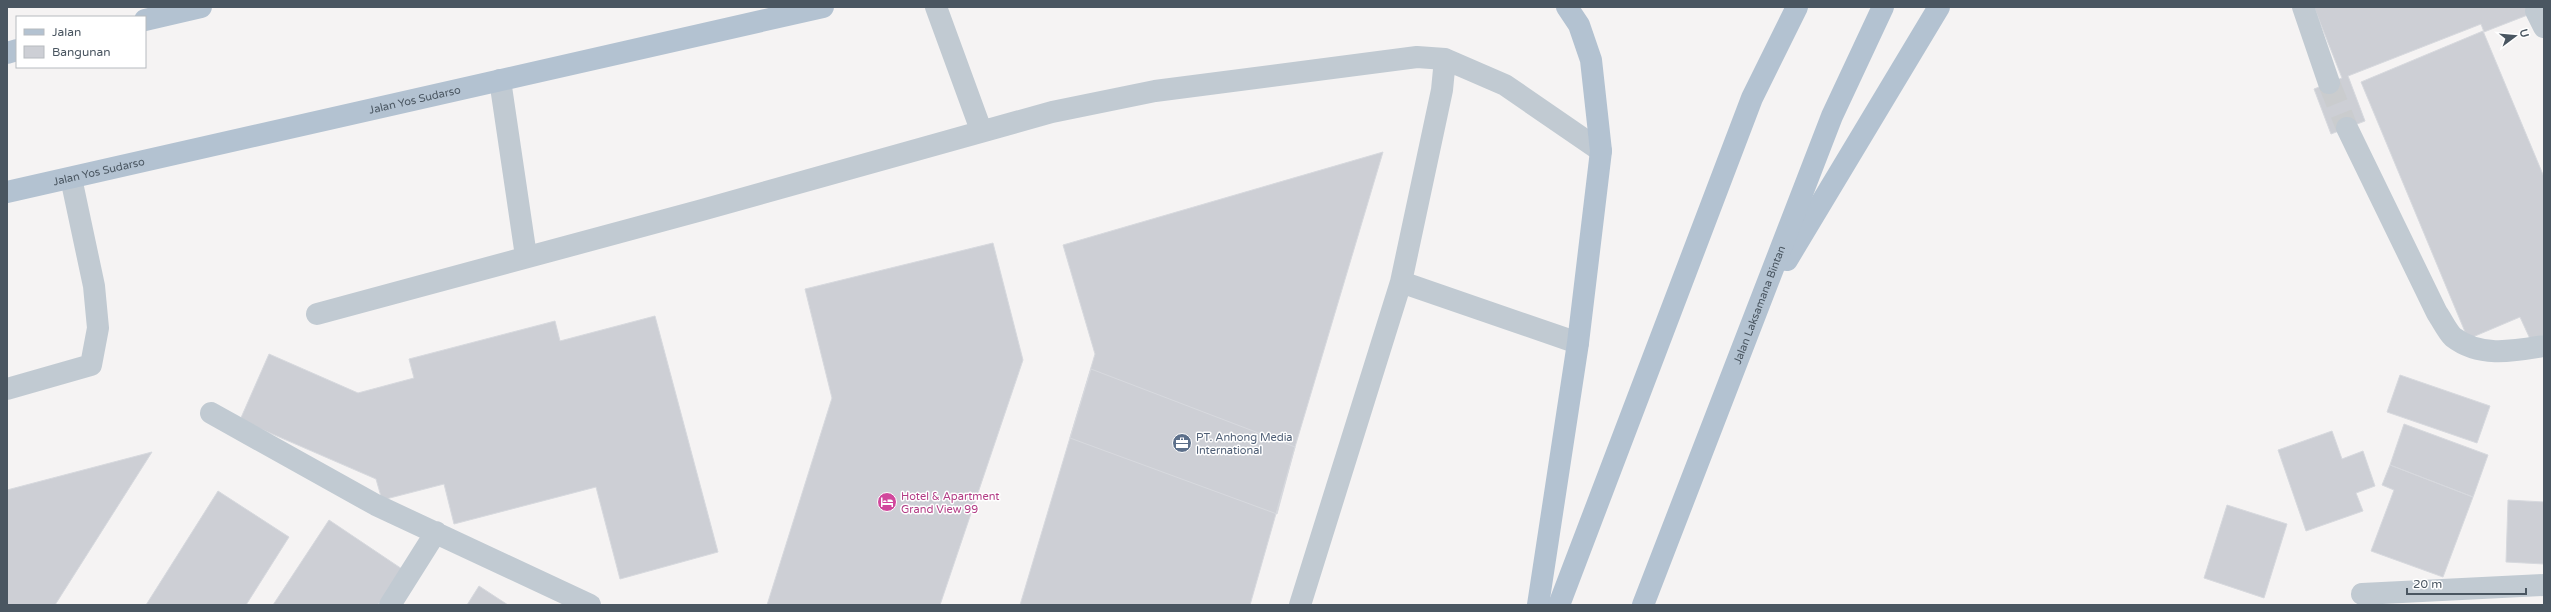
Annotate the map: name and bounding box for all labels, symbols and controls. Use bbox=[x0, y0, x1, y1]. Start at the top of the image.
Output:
legend bbox=[16, 16, 146, 68]
north arrow bbox=[2495, 16, 2535, 56]
text: Jalan bbox=[52, 25, 81, 39]
text: U bbox=[2517, 28, 2532, 39]
text: Bangunan bbox=[52, 45, 111, 59]
street label: Jalan Yos Sudarso bbox=[368, 83, 462, 116]
street label: Jalan Yos Sudarso bbox=[52, 154, 146, 188]
street label: Jalan Laksamana Bintan bbox=[1730, 244, 1788, 366]
place label: PT. Anhong Media International bbox=[1196, 431, 1293, 457]
office icon: PT. Anhong Media International bbox=[1171, 432, 1193, 454]
place label: Hotel & Apartment Grand View 99 bbox=[901, 490, 999, 516]
hotel icon: Hotel & Apartment Grand View 99 bbox=[876, 491, 898, 513]
scale bar bbox=[2407, 570, 2526, 596]
text: 20 m bbox=[2413, 577, 2442, 591]

